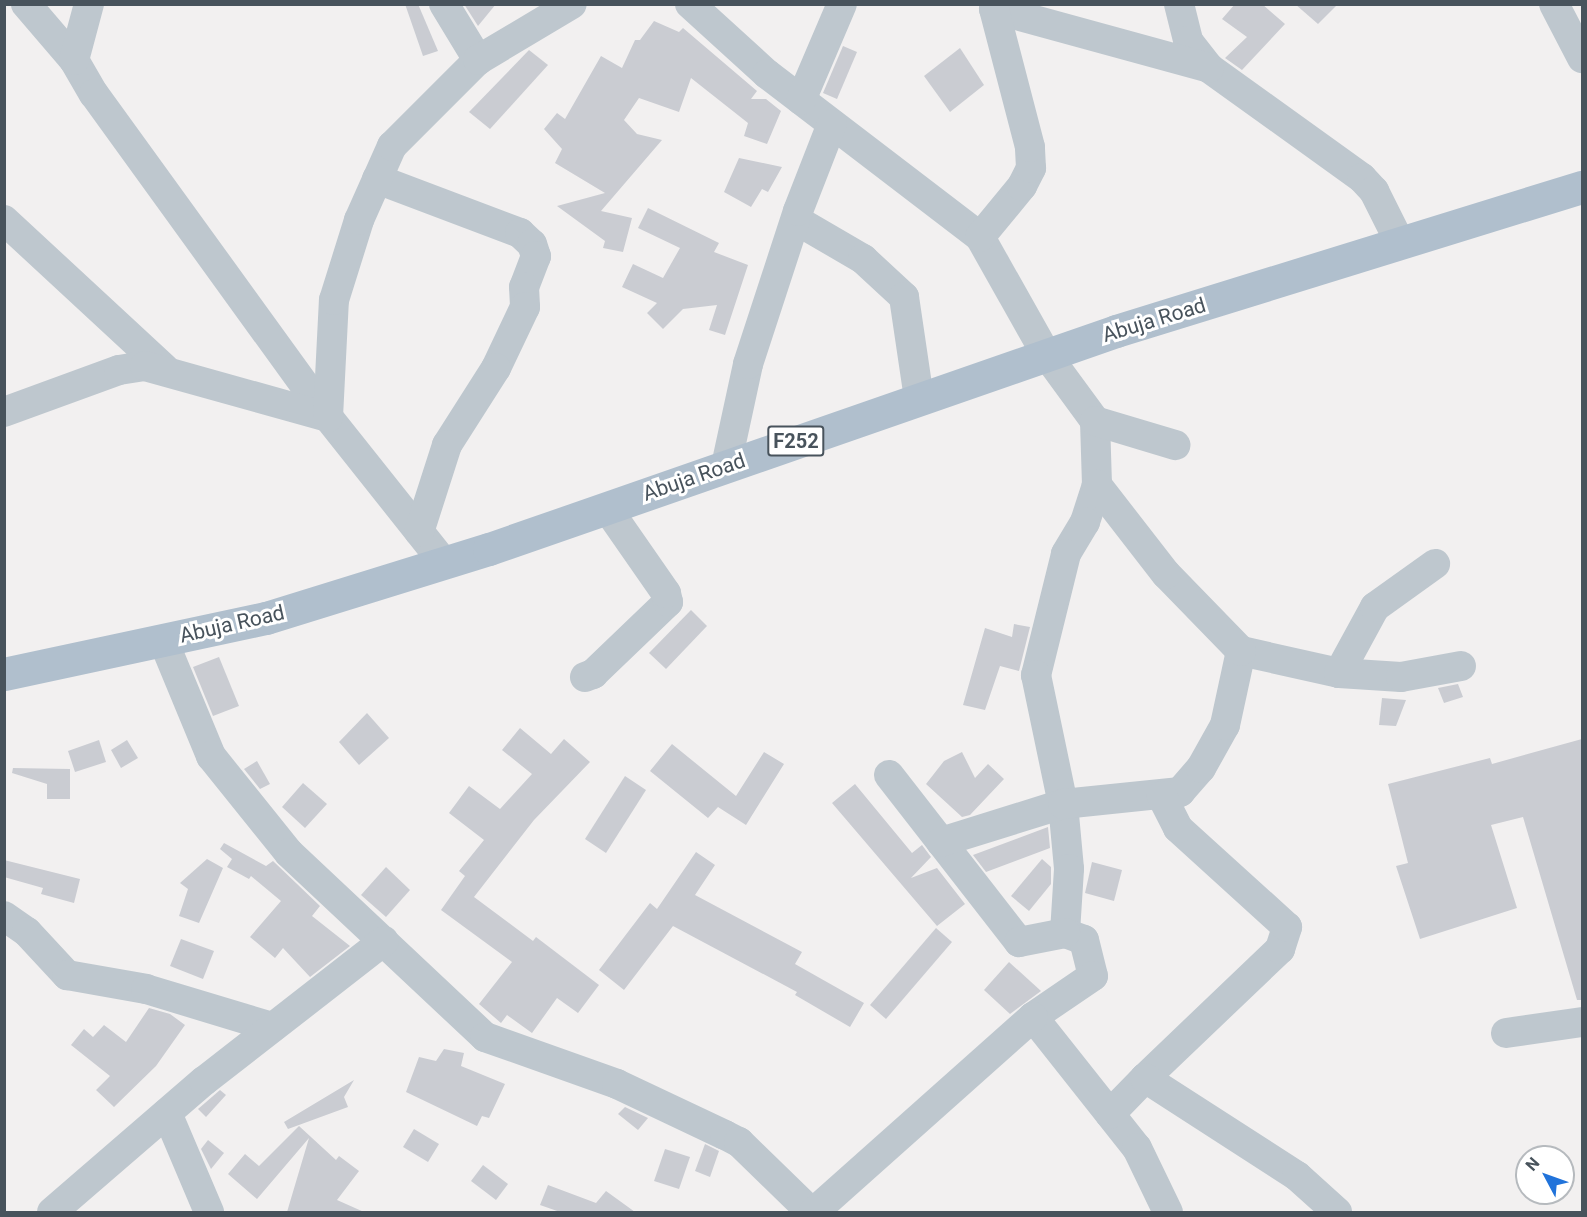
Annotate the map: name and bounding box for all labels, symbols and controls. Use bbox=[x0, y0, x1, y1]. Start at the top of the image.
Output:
street label: Abuja Road bbox=[1099, 292, 1209, 348]
road number: F252 bbox=[766, 424, 826, 458]
street label: Abuja Road bbox=[639, 448, 749, 506]
street label: Abuja Road bbox=[177, 600, 287, 648]
north arrow bbox=[1515, 1145, 1575, 1205]
text: N bbox=[1522, 1154, 1543, 1175]

